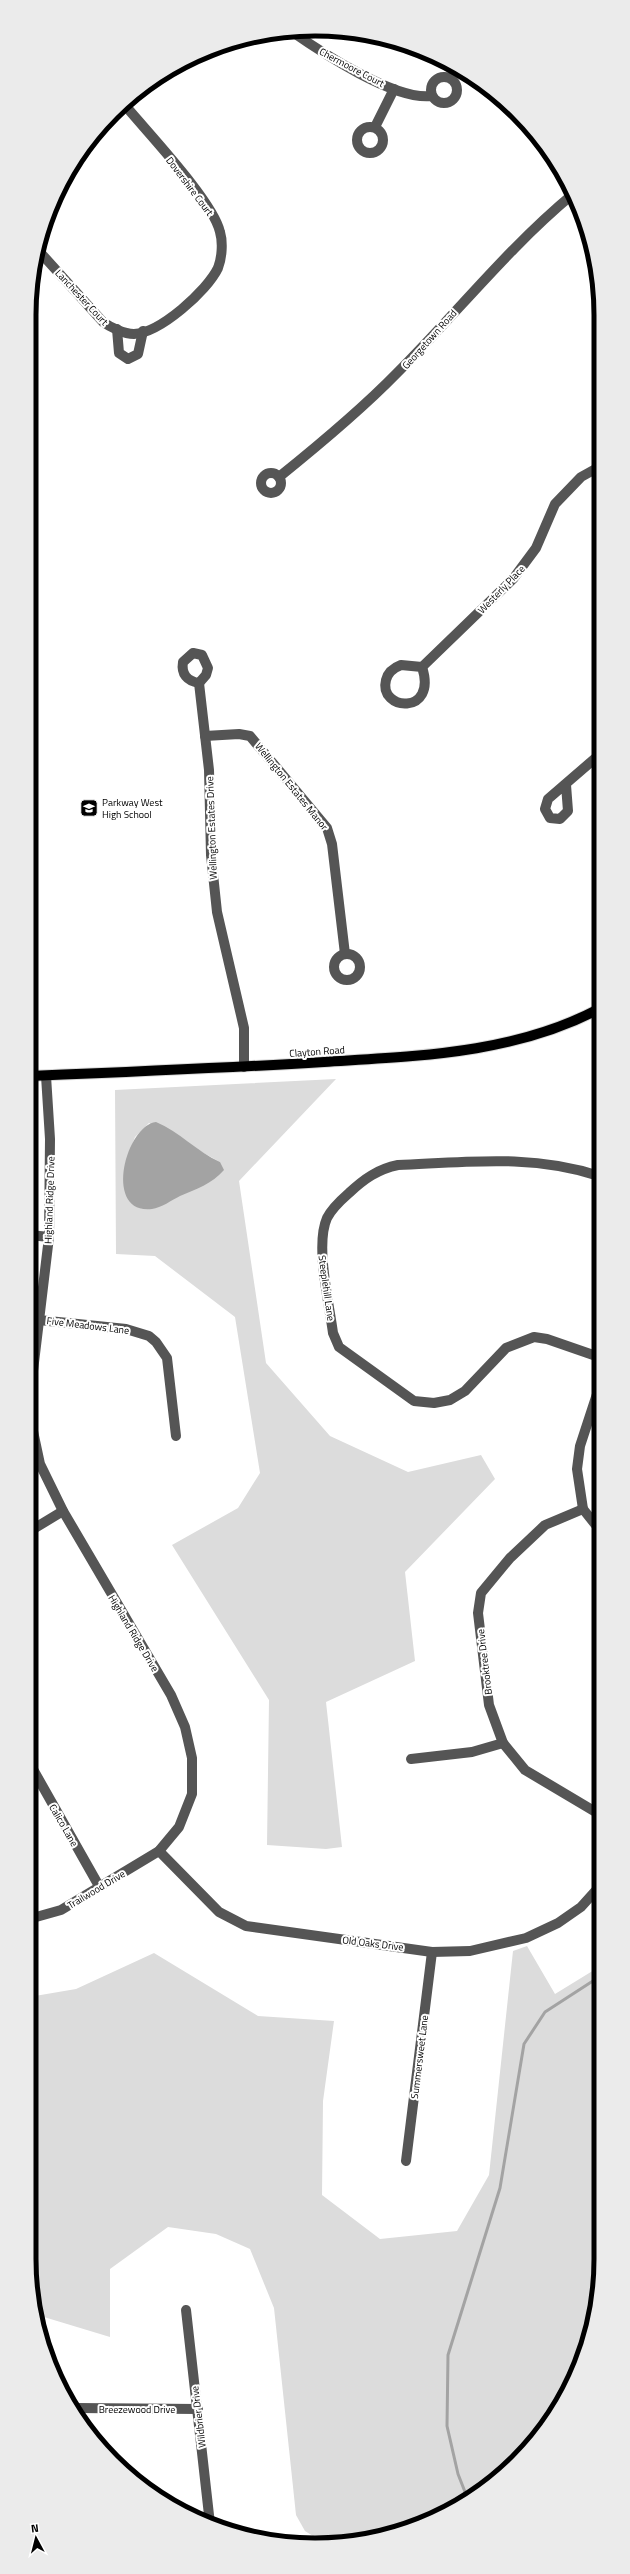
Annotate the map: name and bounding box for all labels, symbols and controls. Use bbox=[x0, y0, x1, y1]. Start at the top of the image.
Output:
street label: Chermoore Court bbox=[317, 44, 387, 91]
street label: Dovershire Court bbox=[162, 154, 217, 219]
street label: Lanchester Court bbox=[52, 266, 112, 329]
street label: Georgetown Road bbox=[398, 306, 460, 372]
street label: Westerly Place bbox=[474, 562, 528, 617]
street label: Wellington Estates Manor bbox=[251, 739, 332, 834]
street label: Wellington Estates Drive bbox=[202, 776, 221, 880]
place label: Parkway West High School bbox=[102, 795, 163, 822]
school or university icon: Parkway West High School bbox=[79, 798, 99, 818]
street label: Clayton Road bbox=[289, 1042, 345, 1061]
street label: Highland Ridge Drive bbox=[40, 1156, 59, 1244]
street label: Steeplehill Lane bbox=[314, 1254, 339, 1322]
street label: Five Meadows Lane bbox=[46, 1313, 130, 1338]
street label: Highland Ridge Drive bbox=[105, 1592, 163, 1675]
street label: Brooktree Drive bbox=[473, 1628, 496, 1696]
street label: Calico Lane bbox=[45, 1801, 82, 1849]
street label: Trailwood Drive bbox=[65, 1866, 128, 1913]
street label: Old Oaks Drive bbox=[341, 1932, 404, 1955]
street label: Summersweet Lane bbox=[407, 2014, 432, 2100]
street label: Wildbrier Drive bbox=[187, 2385, 210, 2449]
street label: Breezewood Drive bbox=[99, 2402, 175, 2417]
north arrow bbox=[16, 2518, 56, 2558]
text: N bbox=[30, 2520, 40, 2536]

